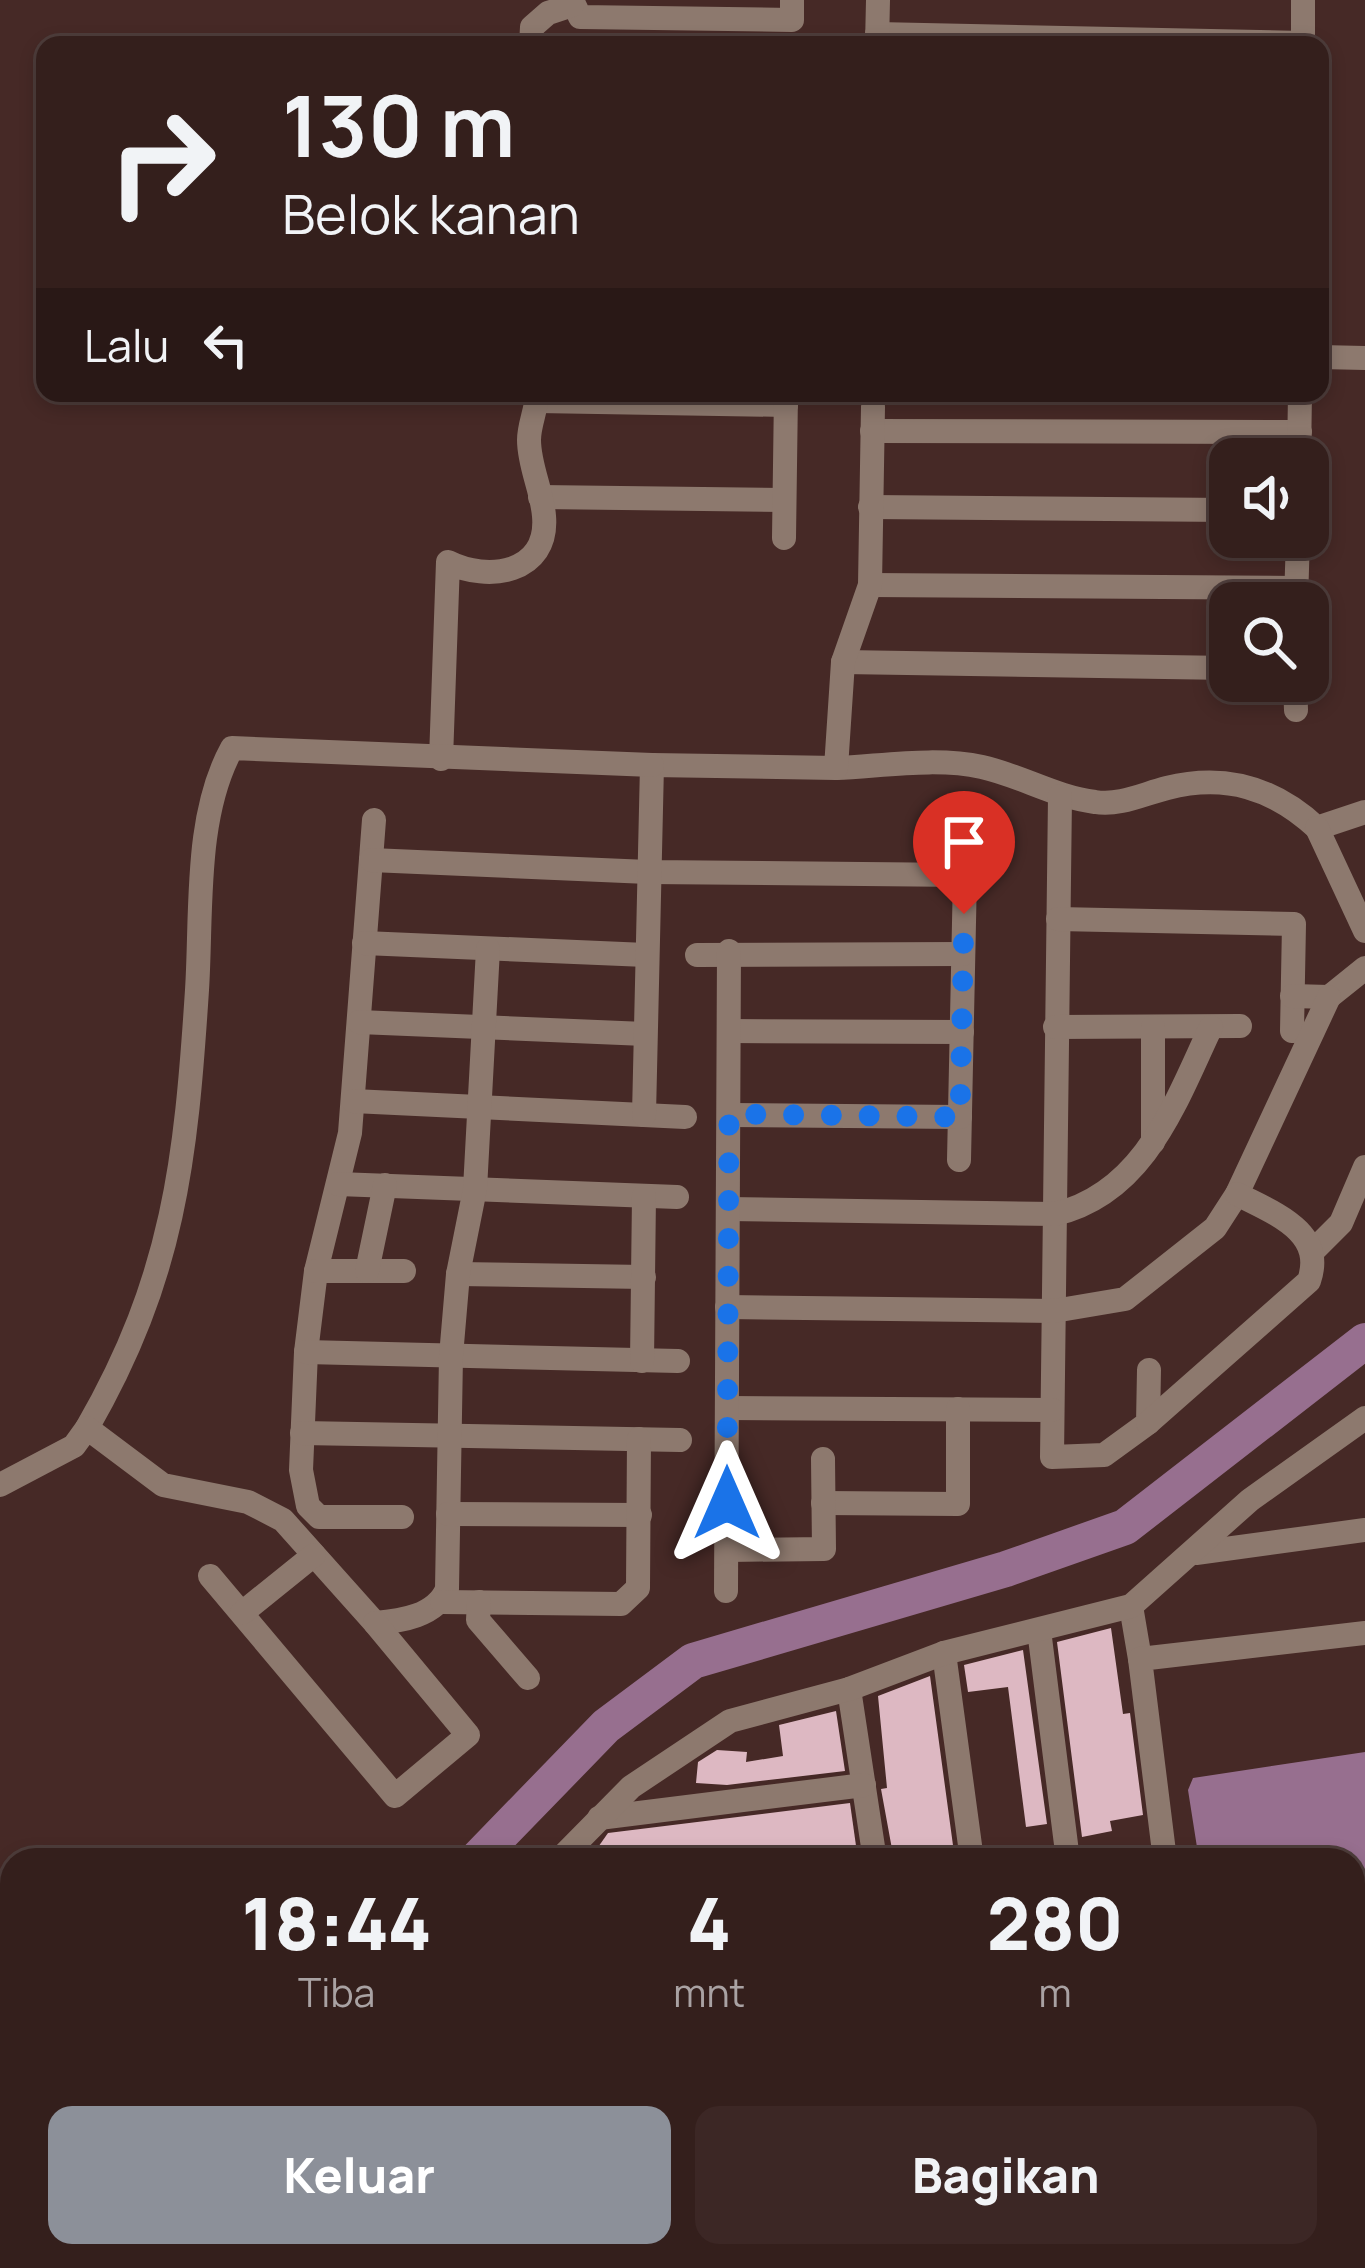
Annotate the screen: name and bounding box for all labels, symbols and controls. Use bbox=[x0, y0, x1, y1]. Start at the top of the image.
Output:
text: 130 m bbox=[282, 67, 515, 182]
icon: right bbox=[84, 84, 240, 240]
text: Belok kanan bbox=[282, 176, 580, 250]
icon: left bbox=[193, 312, 259, 378]
text: Lalu bbox=[84, 314, 169, 376]
map controls bbox=[1209, 438, 1329, 702]
button: sound bbox=[1209, 438, 1329, 558]
button: search bbox=[1209, 582, 1329, 702]
pin bbox=[913, 791, 1015, 914]
icon: arrive bbox=[931, 809, 997, 875]
position arrow bbox=[664, 1440, 790, 1566]
text: 18:44 bbox=[241, 1873, 432, 1972]
text: 4 bbox=[687, 1873, 731, 1972]
text: 280 bbox=[987, 1873, 1124, 1972]
text: Tiba bbox=[298, 1965, 375, 2019]
text: mnt bbox=[673, 1965, 745, 2019]
text: m bbox=[1039, 1965, 1072, 2019]
button: Keluar bbox=[48, 2106, 671, 2244]
button: Bagikan bbox=[695, 2106, 1317, 2244]

